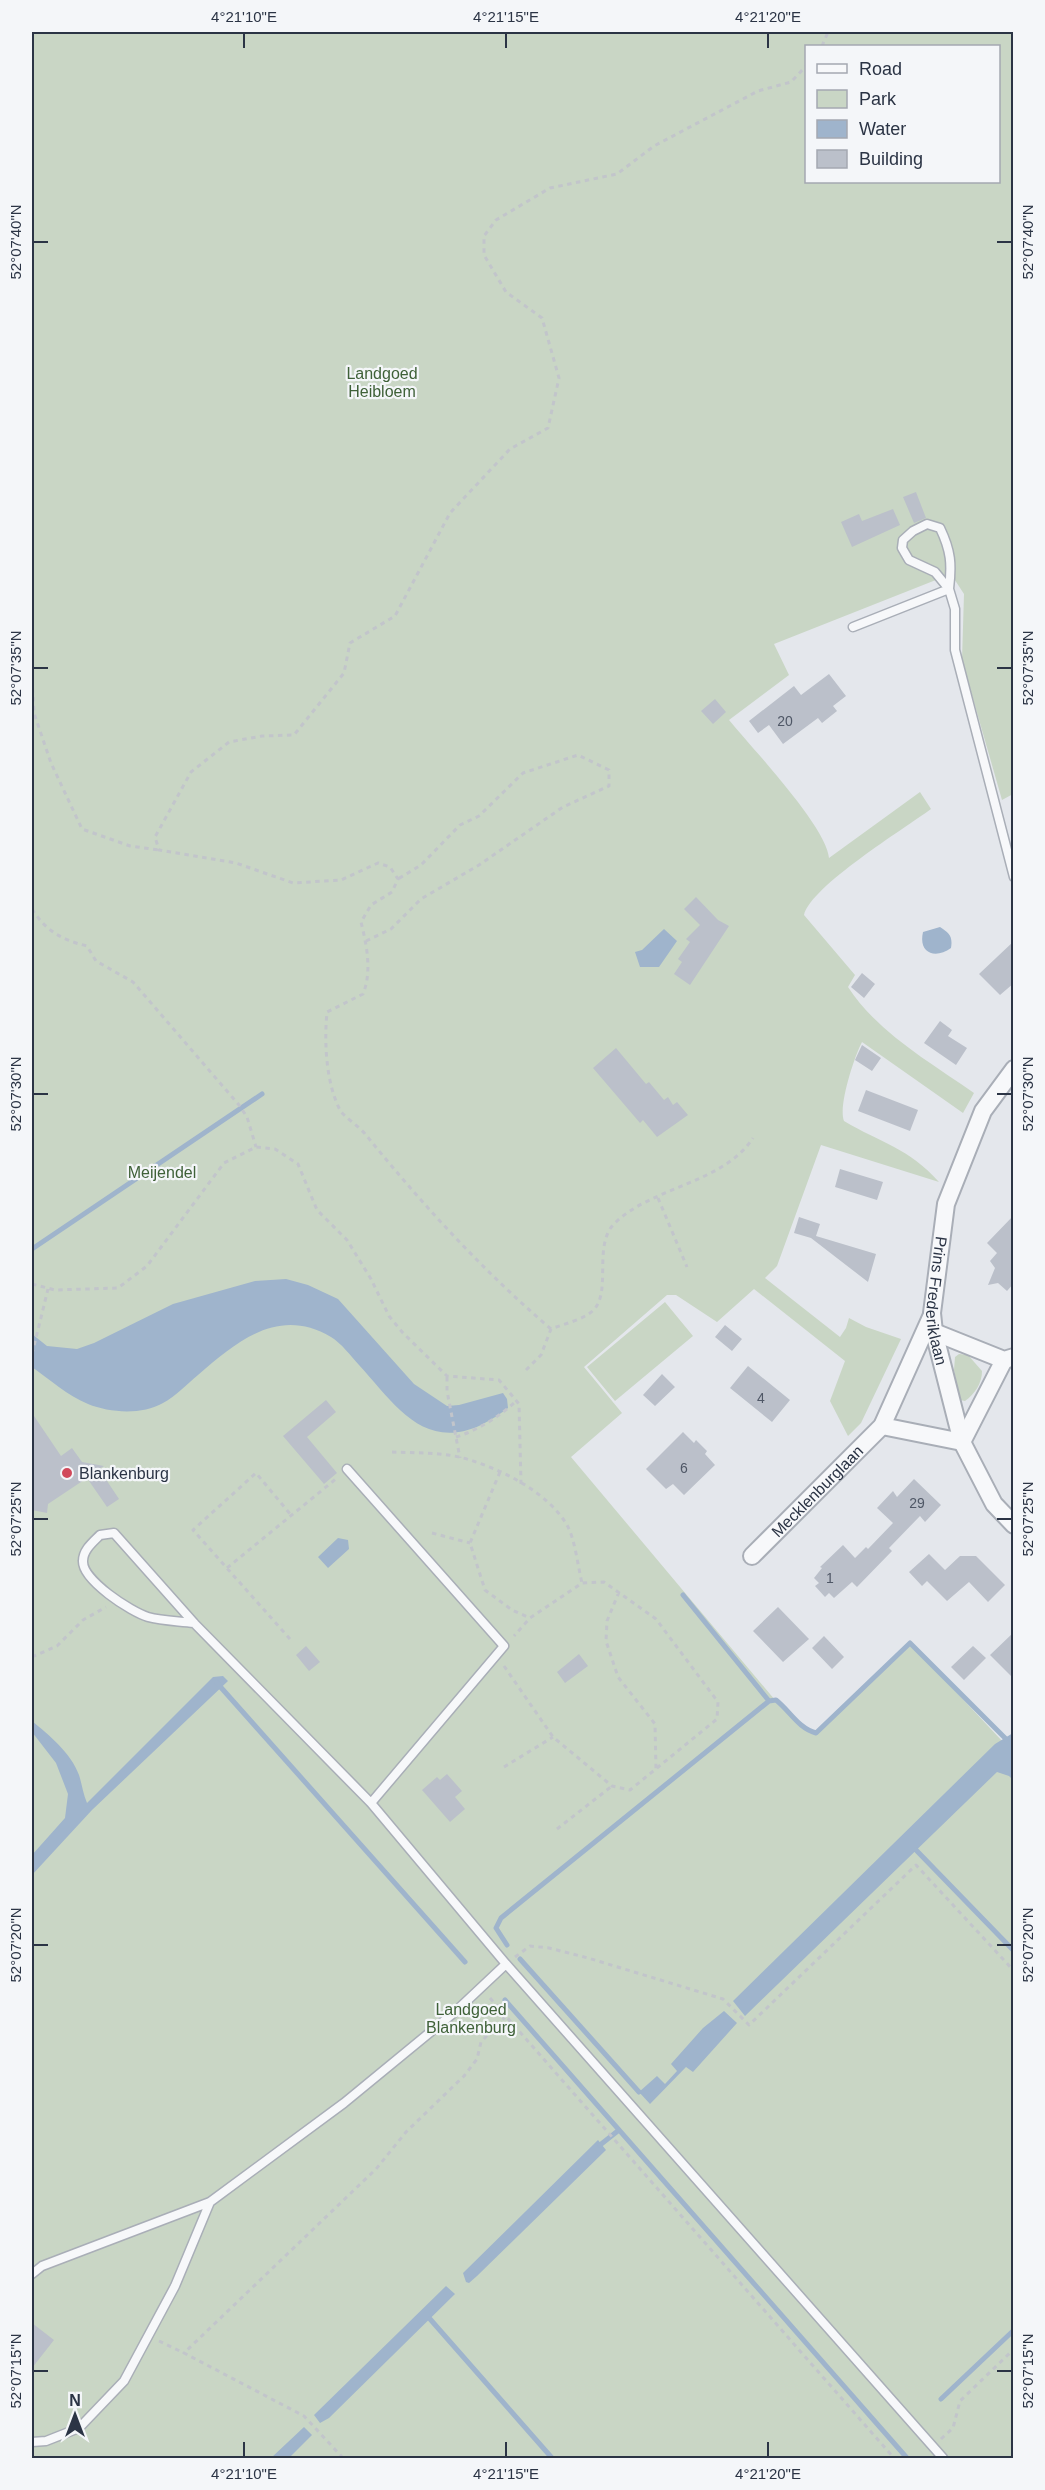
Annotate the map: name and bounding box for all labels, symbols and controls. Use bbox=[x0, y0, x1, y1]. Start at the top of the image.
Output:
text: 4°21'10"E bbox=[211, 8, 277, 25]
text: 4°21'15"E bbox=[473, 8, 539, 25]
text: 4°21'20"E bbox=[735, 8, 801, 25]
legend bbox=[805, 45, 1000, 183]
text: Road bbox=[859, 59, 902, 79]
text: Park bbox=[859, 89, 897, 109]
text: Water bbox=[859, 119, 906, 139]
text: Building bbox=[859, 149, 923, 169]
text: 52°07'40"N bbox=[7, 204, 24, 280]
text: 52°07'40"N bbox=[1019, 204, 1036, 280]
park label: Landgoed Heibloem bbox=[346, 365, 418, 400]
text: 52°07'35"N bbox=[7, 630, 24, 706]
text: 52°07'35"N bbox=[1019, 630, 1036, 706]
house number: 20 bbox=[777, 713, 793, 729]
text: 52°07'30"N bbox=[7, 1056, 24, 1132]
text: 52°07'30"N bbox=[1019, 1056, 1036, 1132]
park label: Meijendel bbox=[128, 1164, 196, 1181]
street label: Prins Frederiklaan bbox=[923, 1235, 951, 1367]
house number: 4 bbox=[757, 1390, 765, 1406]
street label: Mecklenburglaan bbox=[768, 1442, 866, 1540]
house number: 6 bbox=[680, 1460, 688, 1476]
place label: Blankenburg bbox=[79, 1465, 169, 1482]
marker: Blankenburg bbox=[60, 1466, 74, 1480]
text: 52°07'25"N bbox=[7, 1481, 24, 1557]
text: 52°07'25"N bbox=[1019, 1481, 1036, 1557]
house number: 29 bbox=[909, 1495, 925, 1511]
house number: 1 bbox=[826, 1570, 834, 1586]
text: 52°07'20"N bbox=[7, 1907, 24, 1983]
text: 52°07'20"N bbox=[1019, 1907, 1036, 1983]
park label: Landgoed Blankenburg bbox=[426, 2001, 516, 2036]
text: 52°07'15"N bbox=[7, 2333, 24, 2409]
text: 52°07'15"N bbox=[1019, 2333, 1036, 2409]
north arrow bbox=[45, 2385, 105, 2445]
text: N bbox=[69, 2392, 81, 2409]
text: 4°21'10"E bbox=[211, 2465, 277, 2482]
text: 4°21'15"E bbox=[473, 2465, 539, 2482]
text: 4°21'20"E bbox=[735, 2465, 801, 2482]

